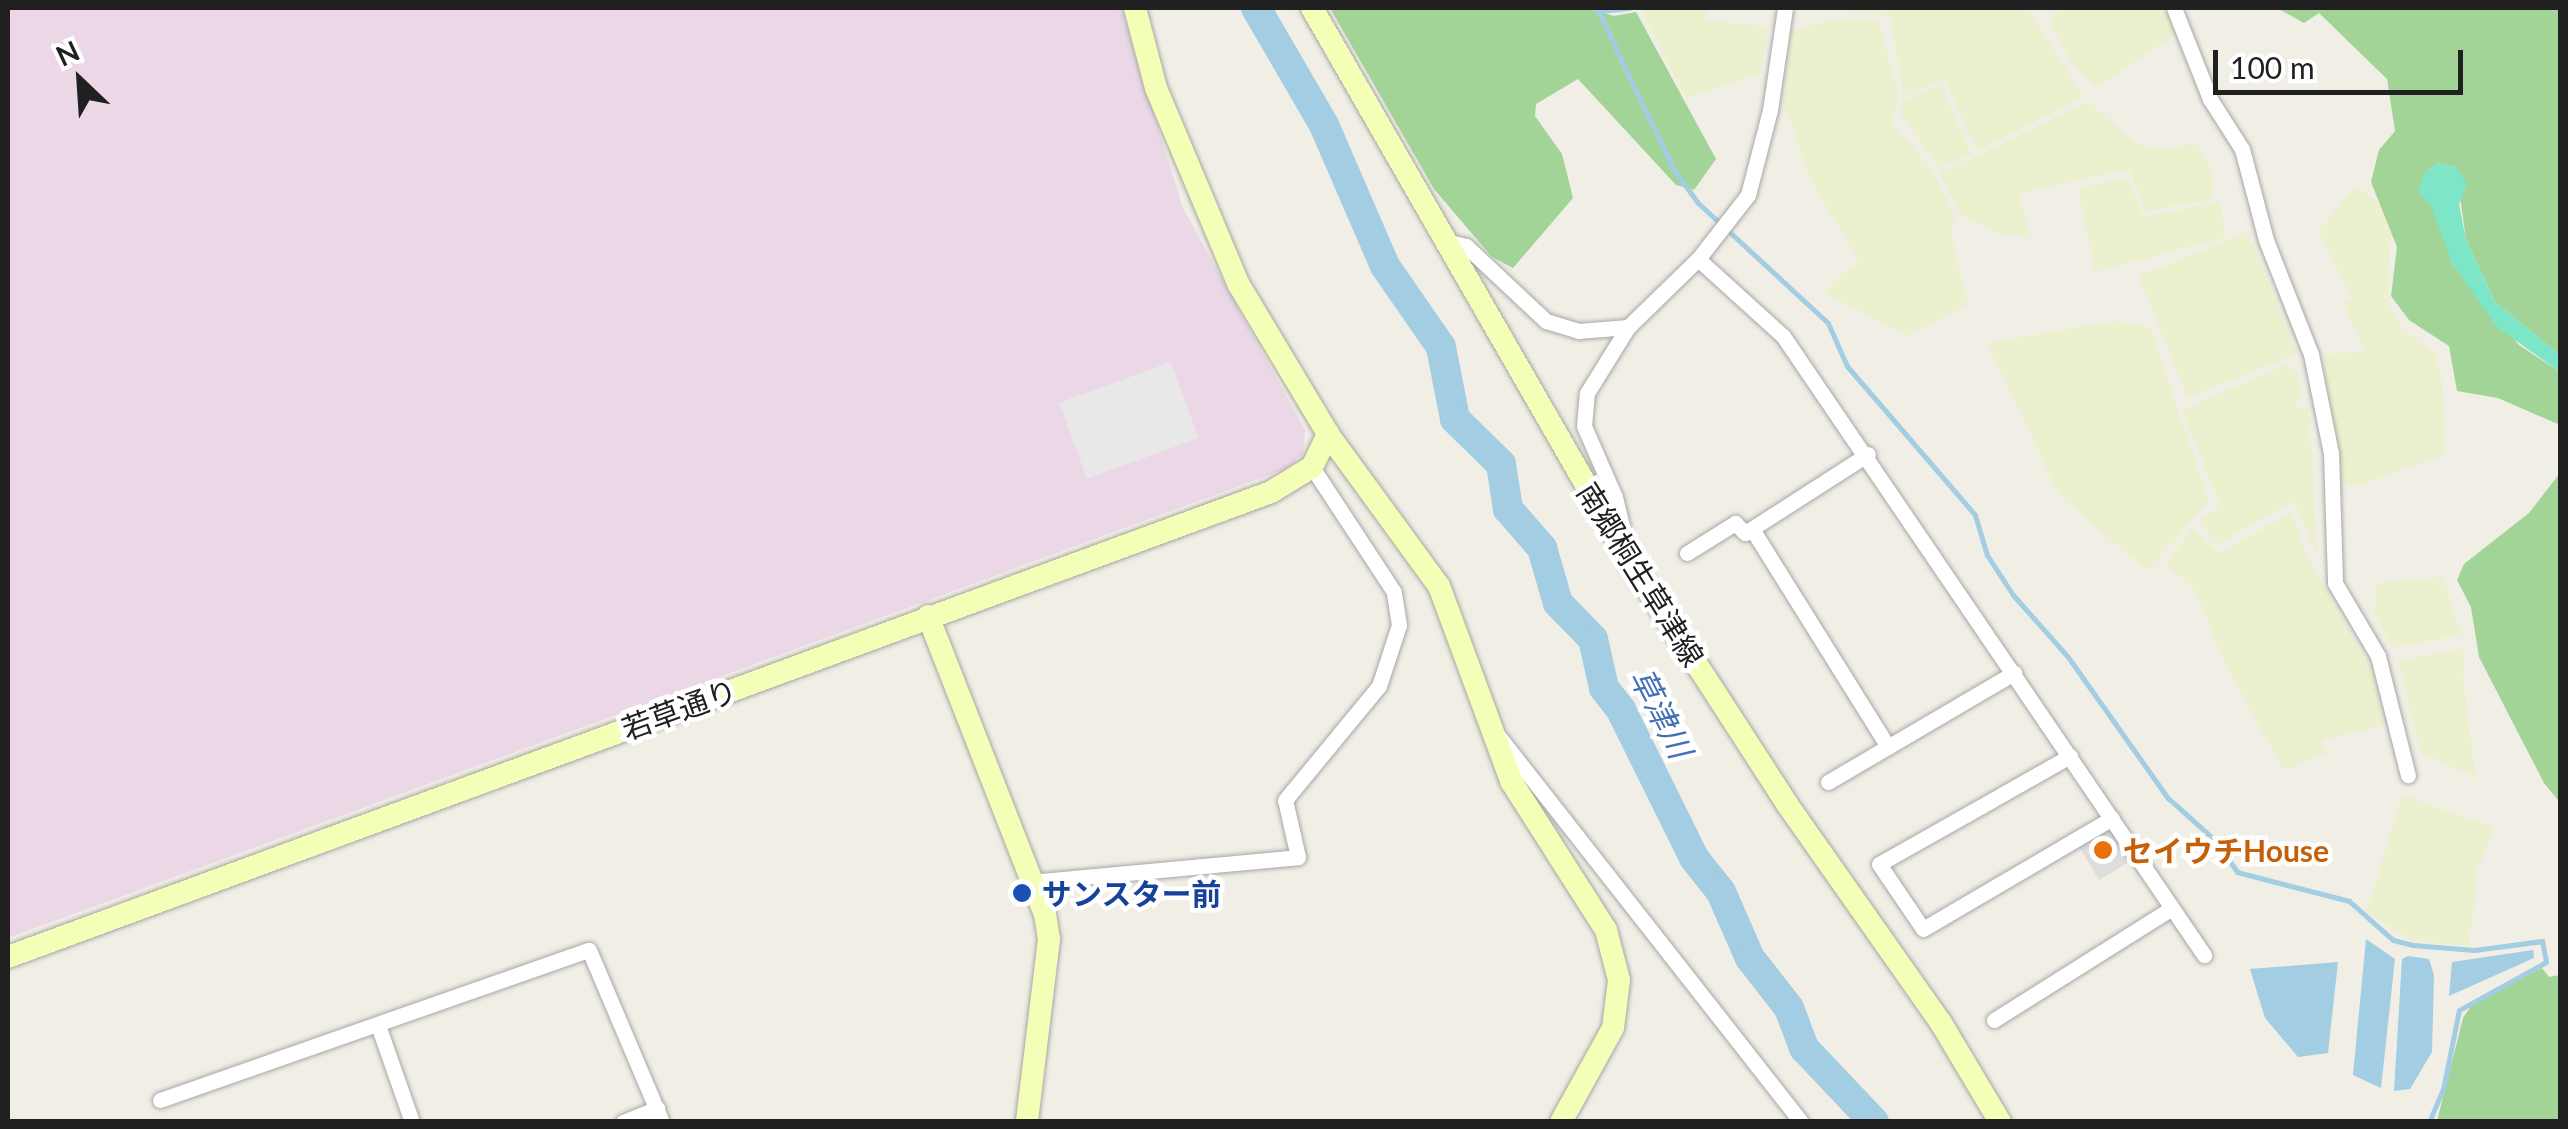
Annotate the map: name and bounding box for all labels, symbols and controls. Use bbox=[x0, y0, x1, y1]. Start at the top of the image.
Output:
north arrow bbox=[30, 30, 130, 130]
scale bar bbox=[2218, 30, 2468, 92]
text: N bbox=[50, 33, 84, 73]
text: 100 m bbox=[2230, 49, 2315, 85]
street label: 南郷桐生草津線 bbox=[1570, 475, 1712, 673]
water label: 草津川 bbox=[1622, 662, 1700, 764]
street label: 若草通り bbox=[616, 672, 742, 746]
place label: セイウチHouse bbox=[2123, 832, 2329, 868]
marker: セイウチHouse bbox=[2092, 839, 2114, 861]
place label: サンスター前 bbox=[1042, 875, 1222, 911]
marker: サンスター前 bbox=[1011, 882, 1033, 904]

